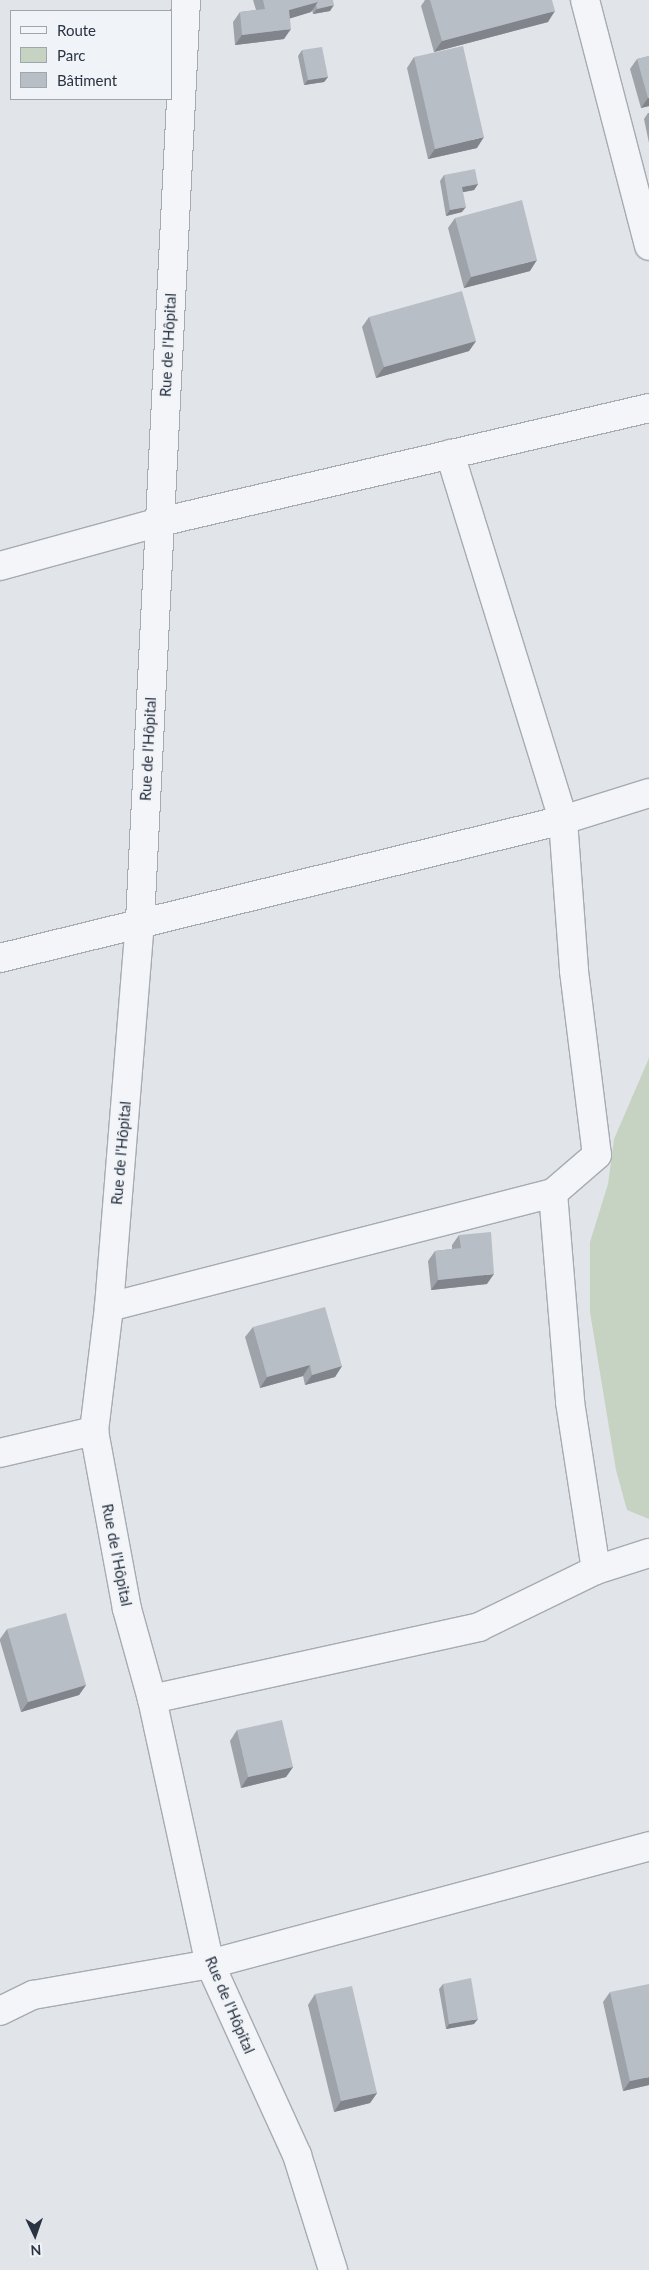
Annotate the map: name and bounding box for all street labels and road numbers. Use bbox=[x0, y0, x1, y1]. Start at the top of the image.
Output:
street label: Rue de l'Hôpital bbox=[156, 293, 180, 397]
street label: Rue de l'Hôpital bbox=[136, 697, 160, 801]
street label: Rue de l'Hôpital bbox=[107, 1100, 135, 1206]
street label: Rue de l'Hôpital bbox=[98, 1502, 136, 1608]
street label: Rue de l'Hôpital bbox=[201, 1954, 259, 2056]

